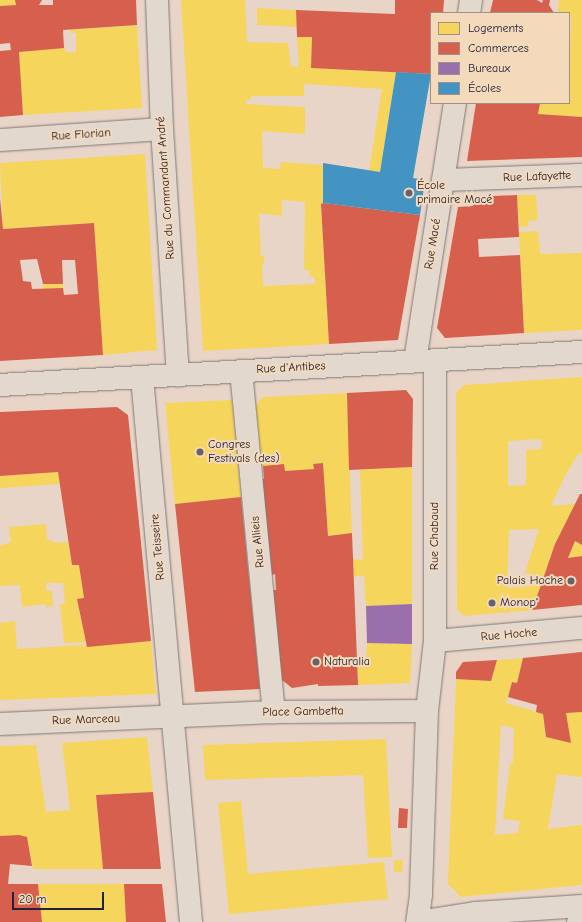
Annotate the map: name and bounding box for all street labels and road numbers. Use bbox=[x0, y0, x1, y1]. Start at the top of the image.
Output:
street label: Rue du Commandant André bbox=[154, 116, 178, 260]
street label: Rue Florian bbox=[51, 126, 111, 144]
street label: Rue Lafayette bbox=[503, 169, 571, 185]
street label: Rue Macé bbox=[422, 218, 444, 270]
street label: Rue d'Antibes bbox=[256, 359, 326, 377]
street label: Rue Chabaud bbox=[428, 502, 442, 570]
street label: Rue Teisseire bbox=[148, 513, 168, 581]
street label: Rue Allieis bbox=[248, 515, 268, 569]
street label: Rue Hoche bbox=[480, 625, 538, 645]
street label: Place Gambetta bbox=[262, 704, 344, 720]
street label: Rue Marceau bbox=[52, 712, 120, 728]

